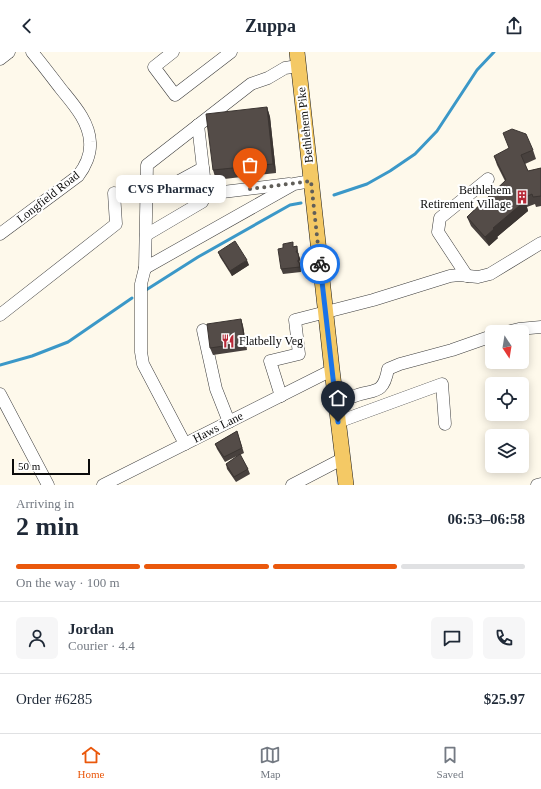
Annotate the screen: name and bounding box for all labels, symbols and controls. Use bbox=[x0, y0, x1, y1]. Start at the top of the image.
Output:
icon: back bbox=[16, 15, 38, 37]
icon: share bbox=[503, 15, 525, 37]
text: Zuppa bbox=[245, 16, 296, 36]
street label: Bethlehem Pike bbox=[294, 86, 316, 164]
pin bbox=[233, 148, 267, 189]
icon: bag bbox=[239, 154, 261, 176]
street label: Longfield Road bbox=[14, 168, 82, 226]
callout: CVS Pharmacy bbox=[116, 175, 226, 203]
text: CVS Pharmacy bbox=[128, 181, 214, 196]
place label: Bethlehem Retirement Village bbox=[420, 183, 512, 211]
building icon: Bethlehem Retirement Village bbox=[514, 189, 530, 205]
courier bbox=[300, 244, 340, 284]
icon: bike bbox=[309, 253, 331, 275]
north arrow bbox=[485, 325, 529, 369]
map controls bbox=[485, 325, 529, 473]
restaurant icon: Flatbelly Veg bbox=[220, 333, 236, 349]
place label: Flatbelly Veg bbox=[239, 334, 303, 348]
button: locate bbox=[485, 377, 529, 421]
pin bbox=[321, 381, 355, 422]
icon: home bbox=[327, 387, 349, 409]
street label: Haws Lane bbox=[191, 408, 245, 446]
button: layers bbox=[485, 429, 529, 473]
scale bar bbox=[12, 457, 90, 476]
text: 50 m bbox=[18, 460, 40, 472]
text: Arriving in bbox=[16, 496, 74, 511]
text: 06:53–06:58 bbox=[448, 511, 525, 527]
text: 2 min bbox=[16, 512, 79, 541]
text: On the way · 100 m bbox=[16, 575, 120, 590]
button: person bbox=[16, 617, 58, 659]
button: chat bbox=[431, 617, 473, 659]
button: phone bbox=[483, 617, 525, 659]
text: Jordan bbox=[68, 621, 114, 637]
text: Courier · 4.4 bbox=[68, 638, 135, 653]
text: Order #6285 bbox=[16, 691, 92, 707]
text: $25.97 bbox=[484, 691, 525, 707]
tab: Home bbox=[78, 744, 104, 780]
tab: Map bbox=[259, 744, 281, 780]
tab: Saved bbox=[437, 744, 463, 780]

